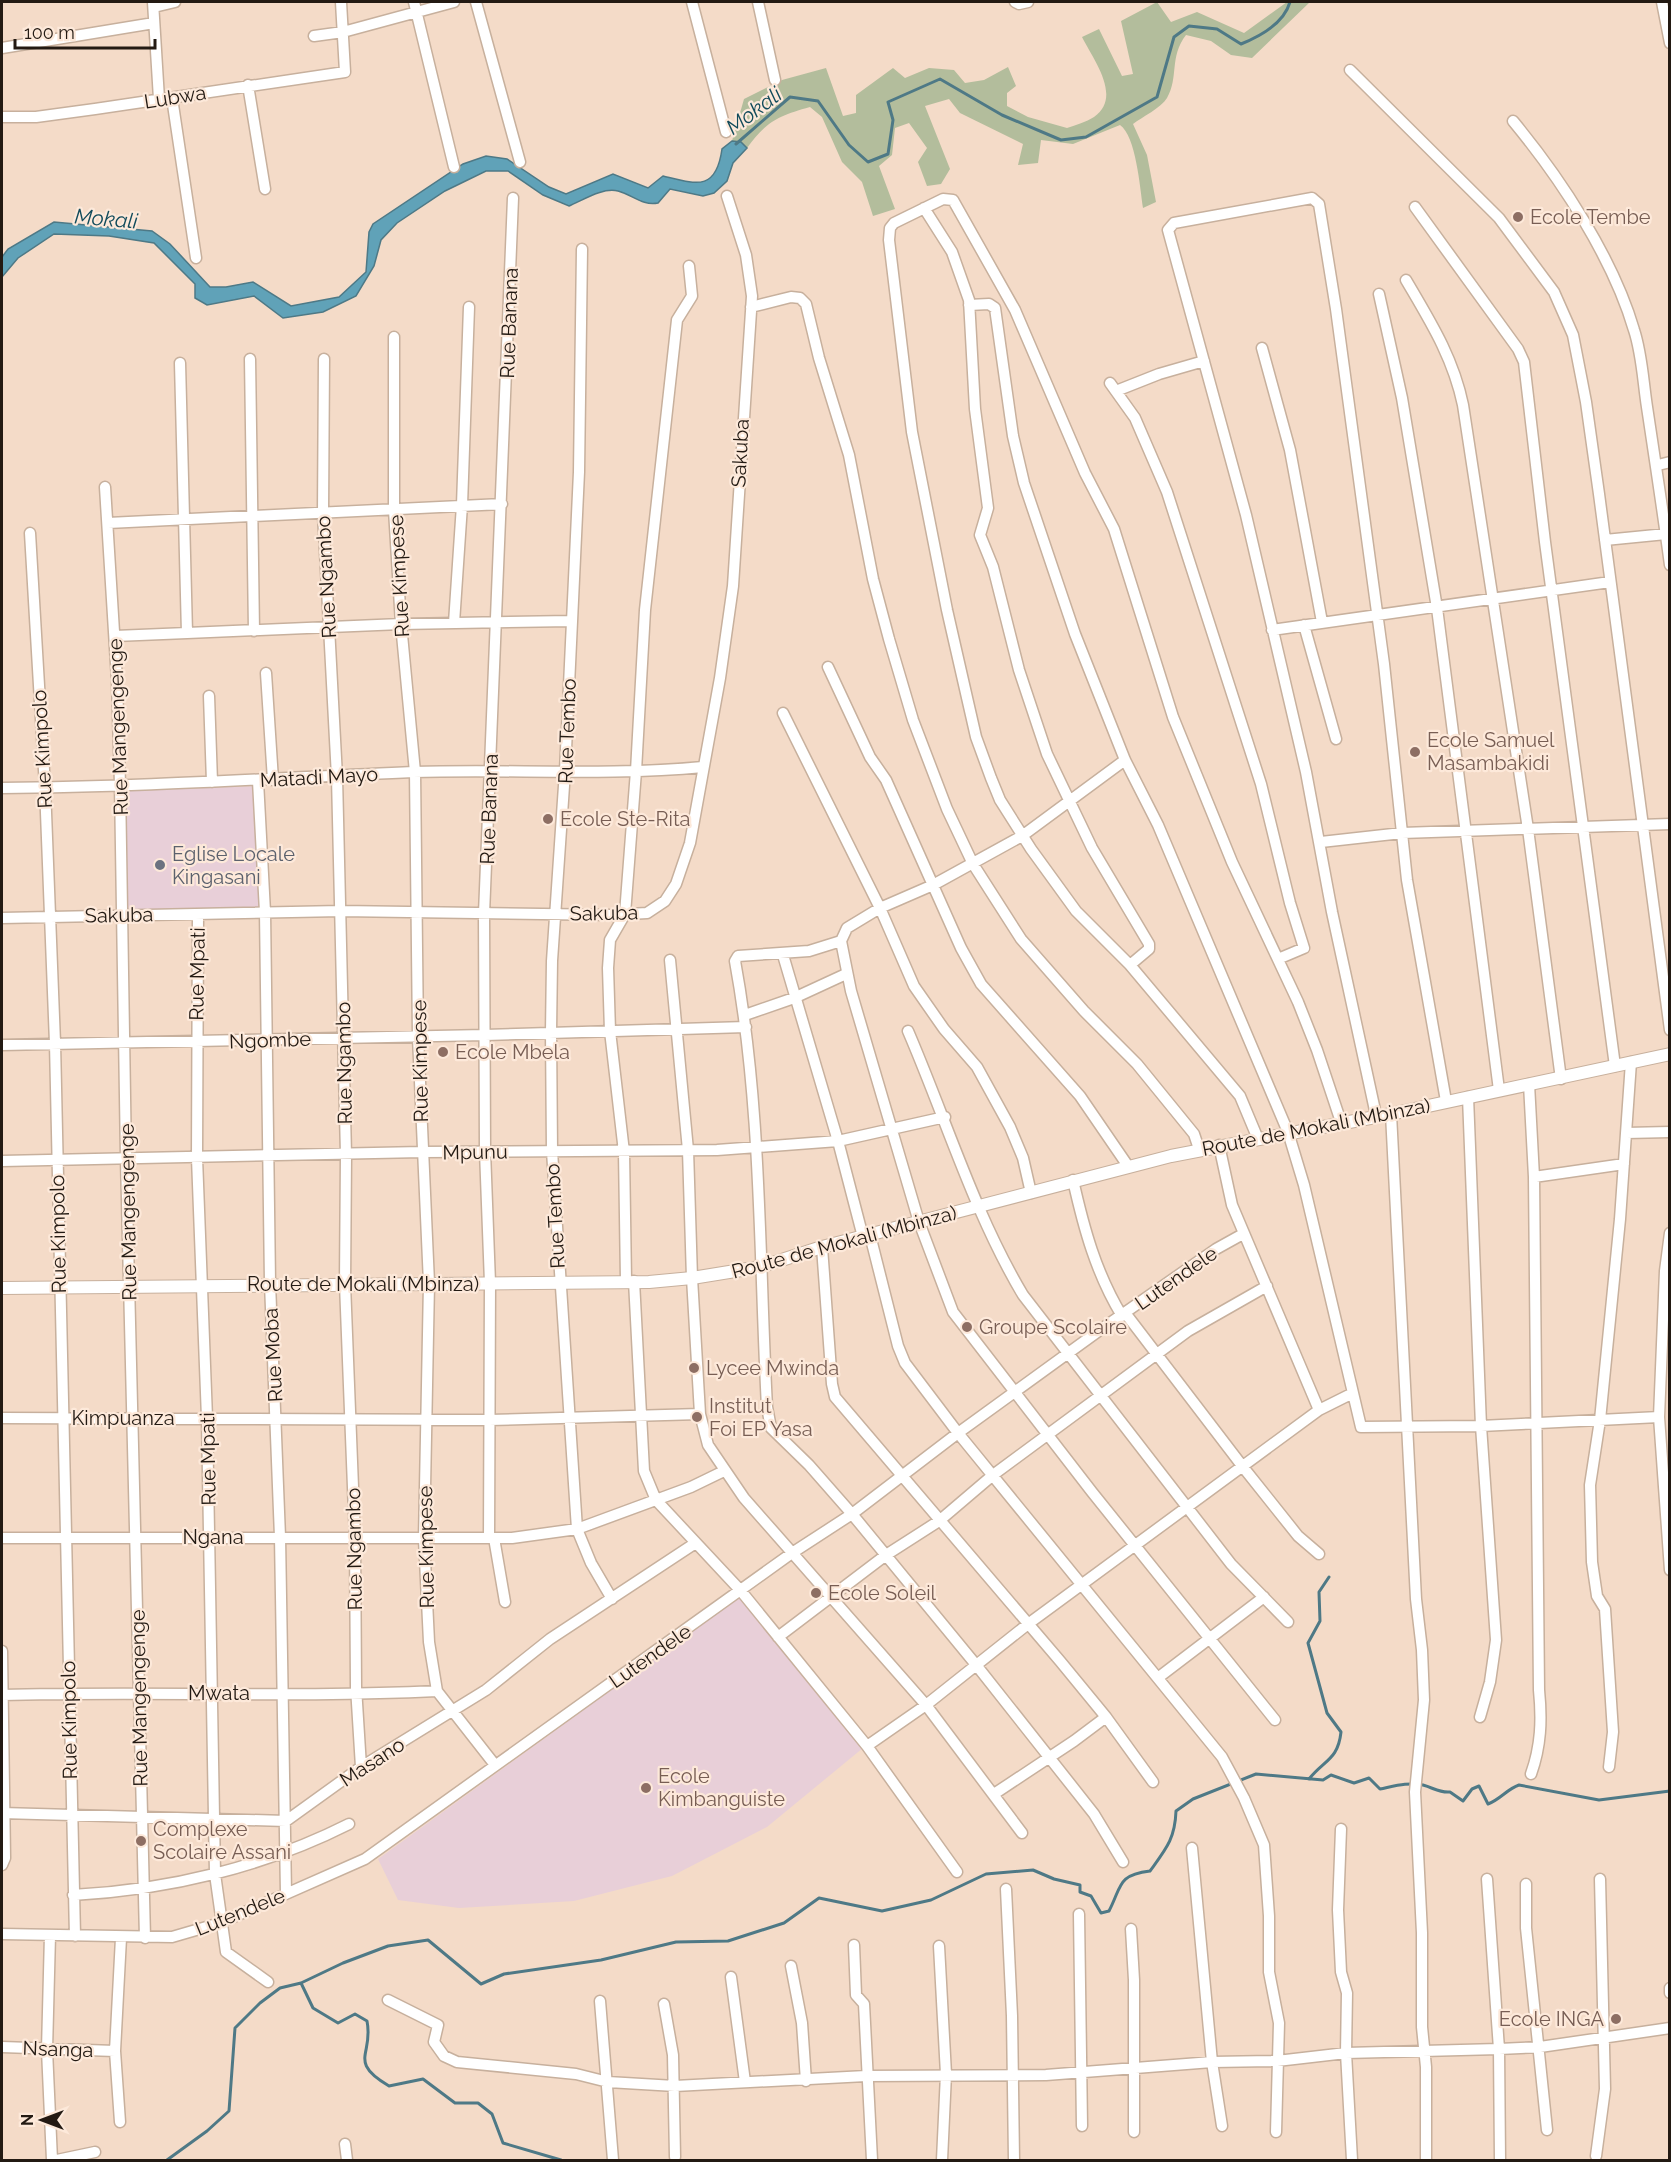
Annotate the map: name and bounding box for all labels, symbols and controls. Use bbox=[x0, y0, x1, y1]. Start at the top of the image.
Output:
scale bar bbox=[15, 12, 154, 50]
text: 100 m bbox=[24, 22, 75, 43]
street label: Lubwa bbox=[142, 80, 208, 114]
water label: Mokali bbox=[721, 81, 787, 140]
water label: Mokali bbox=[73, 203, 139, 234]
place label: Ecole Tembe bbox=[1530, 205, 1651, 229]
marker: Ecole Tembe bbox=[1511, 210, 1525, 224]
street label: Rue Banana bbox=[495, 267, 523, 379]
street label: Sakuba bbox=[726, 418, 754, 488]
street label: Rue Kimpese bbox=[384, 514, 414, 638]
street label: Rue Ngambo bbox=[311, 515, 341, 639]
street label: Rue Mangengenge bbox=[103, 638, 133, 816]
street label: Rue Tembo bbox=[553, 678, 581, 784]
street label: Rue Kimpolo bbox=[27, 689, 57, 809]
place label: Ecole Samuel Masambakidi bbox=[1427, 728, 1555, 775]
marker: Ecole Samuel Masambakidi bbox=[1408, 745, 1422, 759]
street label: Rue Banana bbox=[475, 753, 503, 865]
street label: Matadi Mayo bbox=[259, 762, 379, 792]
place label: Ecole Ste-Rita bbox=[560, 807, 691, 831]
marker: Ecole Ste-Rita bbox=[541, 812, 555, 826]
place label: Eglise Locale Kingasani bbox=[172, 842, 295, 889]
marker: Eglise Locale Kingasani bbox=[153, 858, 167, 872]
street label: Sakuba bbox=[569, 900, 639, 926]
street label: Sakuba bbox=[84, 902, 154, 928]
street label: Rue Mpati bbox=[184, 927, 210, 1021]
street label: Rue Kimpese bbox=[407, 999, 433, 1123]
street label: Rue Ngambo bbox=[331, 1001, 357, 1125]
street label: Ngombe bbox=[229, 1027, 312, 1053]
place label: Ecole Mbela bbox=[455, 1040, 570, 1064]
marker: Ecole Mbela bbox=[436, 1045, 450, 1059]
street label: Route de Mokali (Mbinza) bbox=[1200, 1093, 1432, 1161]
street label: Rue Mangengenge bbox=[114, 1123, 142, 1301]
street label: Mpunu bbox=[442, 1139, 508, 1165]
street label: Rue Tembo bbox=[540, 1163, 570, 1269]
street label: Rue Kimpolo bbox=[45, 1174, 71, 1294]
street label: Route de Mokali (Mbinza) bbox=[729, 1200, 959, 1284]
street label: Lutendele bbox=[1130, 1241, 1222, 1315]
street label: Route de Mokali (Mbinza) bbox=[247, 1272, 479, 1296]
street label: Rue Moba bbox=[259, 1307, 287, 1403]
place label: Groupe Scolaire bbox=[979, 1315, 1127, 1339]
marker: Groupe Scolaire bbox=[960, 1320, 974, 1334]
place label: Lycee Mwinda bbox=[706, 1356, 839, 1380]
marker: Lycee Mwinda bbox=[687, 1361, 701, 1375]
place label: Institut Foi EP Yasa bbox=[709, 1394, 813, 1441]
street label: Kimpuanza bbox=[71, 1406, 175, 1430]
marker: Institut Foi EP Yasa bbox=[690, 1410, 704, 1424]
street label: Rue Mpati bbox=[195, 1412, 221, 1506]
street label: Rue Kimpese bbox=[413, 1485, 439, 1609]
street label: Rue Ngambo bbox=[341, 1487, 367, 1611]
street label: Ngana bbox=[182, 1525, 244, 1549]
place label: Ecole Soleil bbox=[828, 1581, 937, 1605]
marker: Ecole Soleil bbox=[809, 1586, 823, 1600]
street label: Rue Mangengenge bbox=[125, 1609, 153, 1787]
street label: Lutendele bbox=[604, 1619, 696, 1693]
street label: Rue Kimpolo bbox=[56, 1660, 82, 1780]
street label: Mwata bbox=[188, 1681, 250, 1705]
street label: Masano bbox=[335, 1732, 409, 1792]
place label: Ecole Kimbanguiste bbox=[658, 1764, 785, 1811]
marker: Ecole Kimbanguiste bbox=[639, 1781, 653, 1795]
place label: Complexe Scolaire Assani bbox=[153, 1817, 291, 1864]
marker: Complexe Scolaire Assani bbox=[134, 1834, 148, 1848]
street label: Lutendele bbox=[192, 1883, 289, 1941]
place label: Ecole INGA bbox=[1499, 2007, 1604, 2031]
marker: Ecole INGA bbox=[1609, 2012, 1623, 2026]
street label: Nsanga bbox=[22, 2036, 94, 2062]
north arrow bbox=[12, 2090, 72, 2150]
text: N bbox=[18, 2114, 37, 2126]

